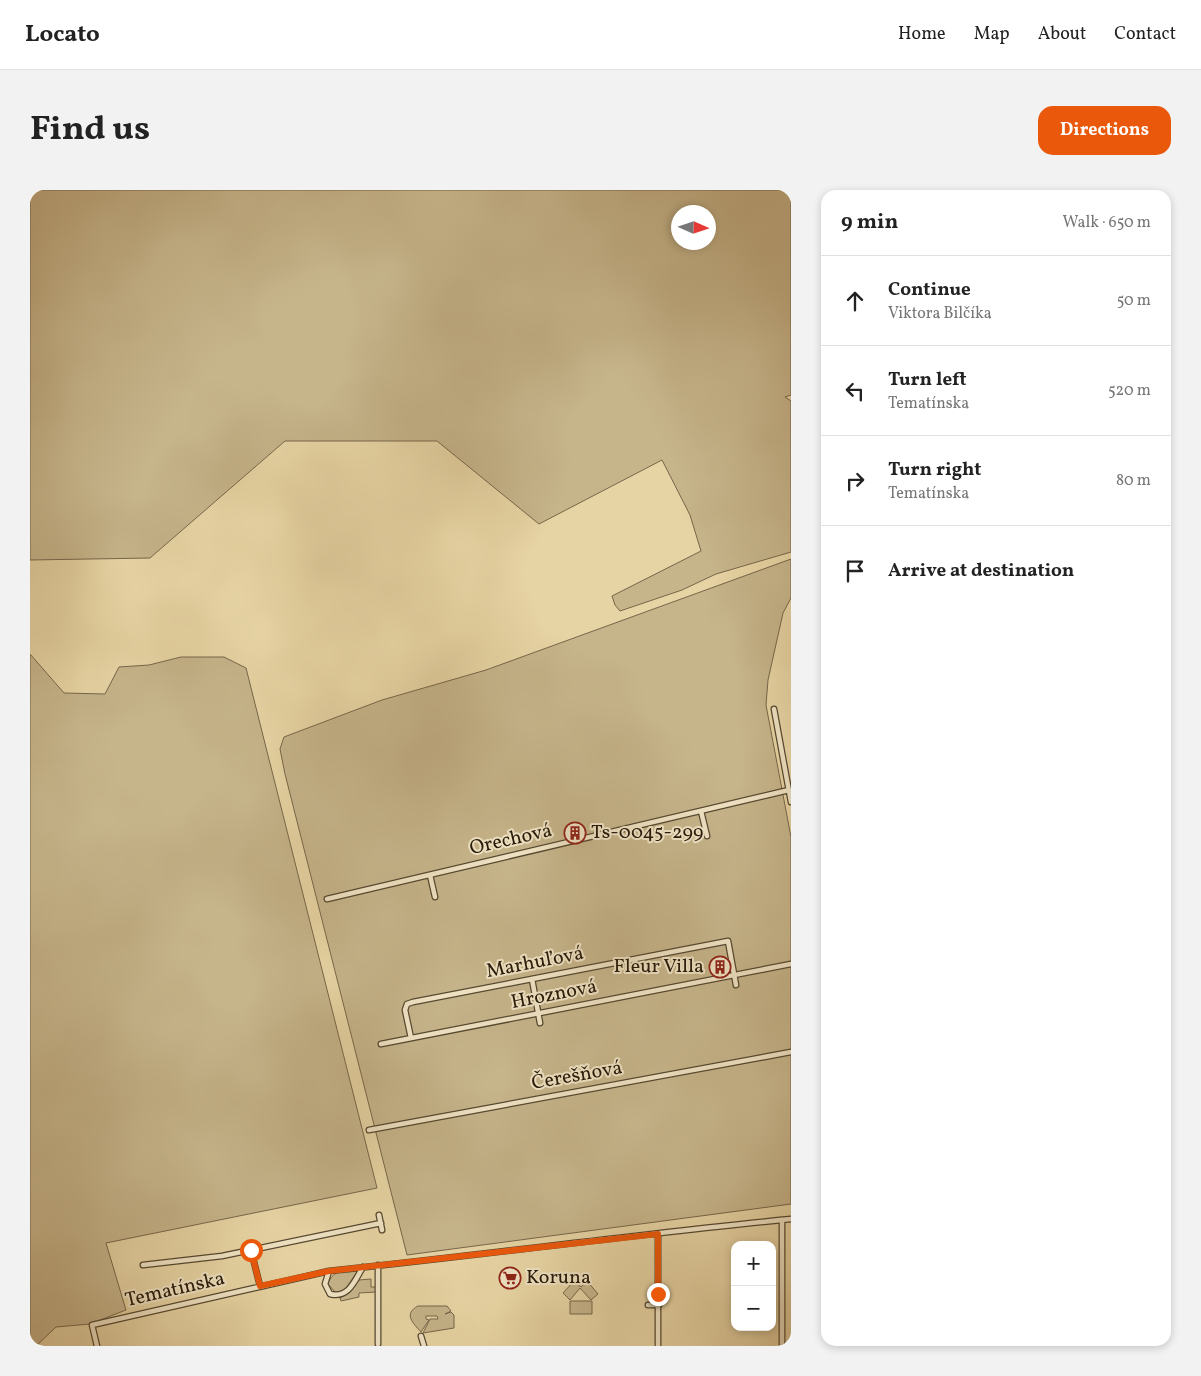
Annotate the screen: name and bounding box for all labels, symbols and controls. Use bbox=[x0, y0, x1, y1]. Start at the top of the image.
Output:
text: Locato bbox=[25, 18, 100, 52]
text: Home bbox=[898, 22, 946, 47]
text: Map bbox=[974, 22, 1010, 47]
text: About bbox=[1038, 22, 1086, 47]
text: Contact bbox=[1114, 22, 1176, 47]
text: Find us bbox=[30, 106, 150, 154]
button: Directions bbox=[1038, 106, 1171, 155]
north arrow bbox=[671, 205, 716, 250]
text: 9 min bbox=[841, 208, 898, 237]
text: Walk · 650 m bbox=[1063, 212, 1151, 234]
text: Continue bbox=[888, 277, 971, 303]
icon: ahead bbox=[841, 287, 869, 315]
text: 50 m bbox=[1117, 290, 1151, 312]
text: Viktora Bilčíka bbox=[888, 303, 992, 325]
text: Turn left bbox=[888, 367, 967, 393]
icon: left bbox=[841, 377, 869, 405]
text: 520 m bbox=[1108, 380, 1151, 402]
text: Tematínska bbox=[888, 393, 969, 415]
text: Turn right bbox=[888, 457, 981, 483]
icon: right bbox=[841, 467, 869, 495]
text: 80 m bbox=[1116, 470, 1151, 492]
text: Tematínska bbox=[888, 483, 969, 505]
icon: arrive bbox=[841, 557, 869, 585]
text: Arrive at destination bbox=[888, 558, 1074, 584]
street label: Orechová bbox=[467, 817, 555, 863]
place label: Ts-0045-299 bbox=[591, 819, 703, 847]
building icon: Ts-0045-299 bbox=[563, 821, 587, 845]
street label: Marhuľová bbox=[484, 940, 586, 986]
place label: Fleur Villa bbox=[614, 953, 704, 981]
building icon: Fleur Villa bbox=[708, 955, 732, 979]
street label: Hroznová bbox=[509, 973, 599, 1017]
street label: Čerešňová bbox=[529, 1054, 625, 1098]
route start bbox=[240, 1239, 263, 1262]
map controls bbox=[731, 1241, 776, 1331]
button: + bbox=[731, 1241, 776, 1286]
place label: Koruna bbox=[526, 1264, 591, 1292]
street label: Tematínska bbox=[122, 1265, 228, 1315]
supermarket icon: Koruna bbox=[498, 1266, 522, 1290]
route end bbox=[647, 1283, 670, 1306]
button: − bbox=[731, 1286, 776, 1331]

